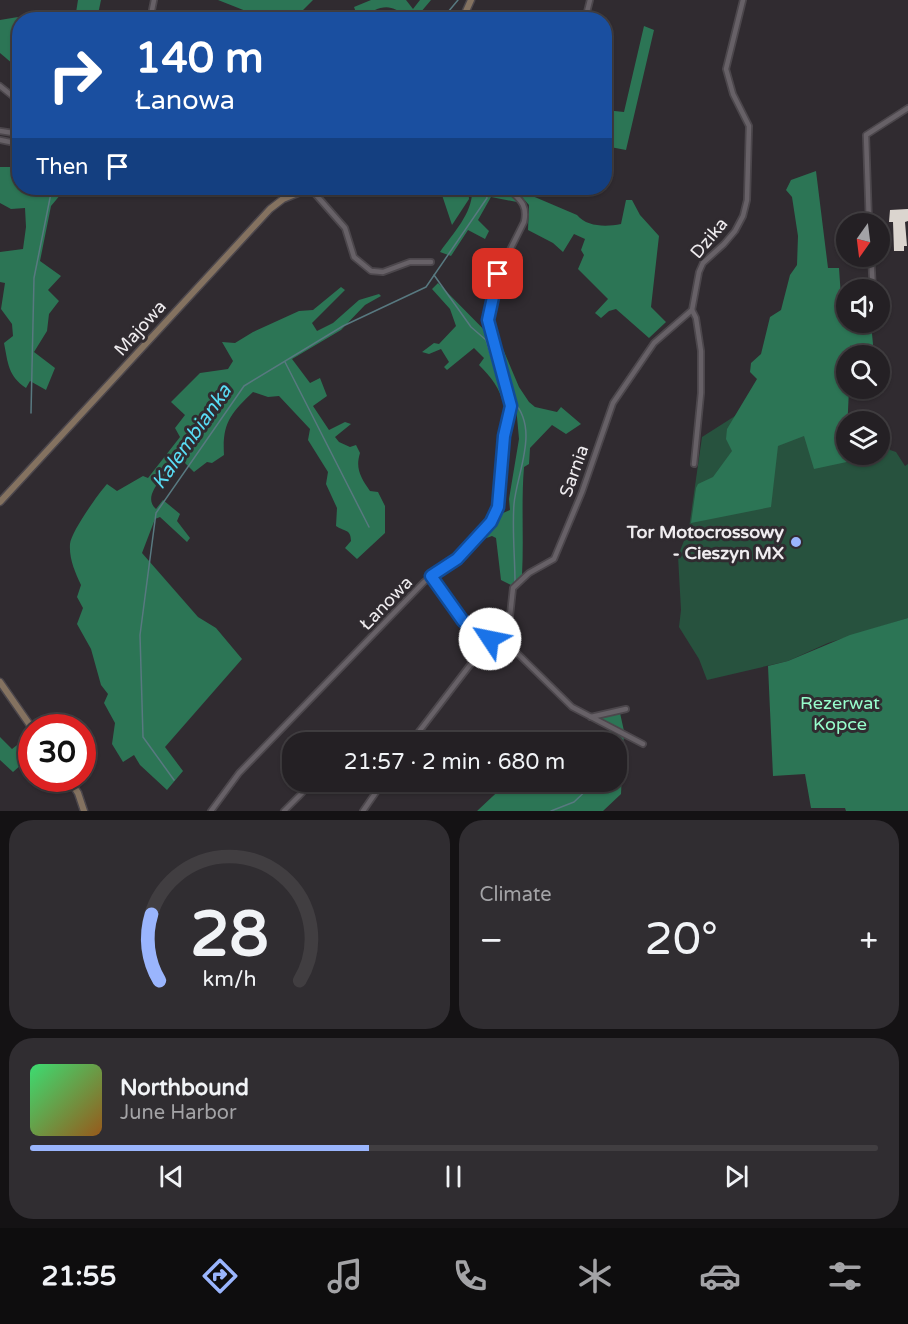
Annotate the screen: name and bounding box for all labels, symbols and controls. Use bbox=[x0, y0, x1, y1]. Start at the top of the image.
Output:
text: 140 m bbox=[135, 33, 264, 84]
icon: right bbox=[36, 36, 114, 114]
text: Łanowa bbox=[135, 84, 235, 117]
icon: arrive bbox=[101, 150, 134, 183]
text: Then bbox=[36, 154, 89, 180]
street label: Dzika bbox=[686, 213, 732, 263]
north arrow bbox=[836, 213, 890, 267]
map controls bbox=[836, 213, 890, 465]
pin bbox=[472, 248, 523, 299]
icon: arrive bbox=[481, 257, 514, 290]
button: sound bbox=[836, 279, 890, 333]
street label: Majowa bbox=[109, 296, 171, 360]
button: search bbox=[836, 345, 890, 399]
water label: Kalembianka bbox=[147, 379, 237, 494]
button: layers bbox=[836, 411, 890, 465]
street label: Sarnia bbox=[554, 442, 594, 500]
place label: Tor Motocrossowy - Cieszyn MX bbox=[626, 521, 784, 564]
marker: Tor Motocrossowy - Cieszyn MX bbox=[789, 535, 803, 549]
street label: Łanowa bbox=[355, 571, 417, 635]
position arrow bbox=[458, 607, 522, 671]
park label: Rezerwat Kopce bbox=[800, 692, 880, 735]
speed limit sign: 30 bbox=[18, 714, 96, 792]
text: 21:57 · 2 min · 680 m bbox=[344, 749, 565, 775]
text: Climate bbox=[480, 883, 552, 907]
text: 28 bbox=[190, 898, 268, 973]
text: 20° bbox=[644, 913, 718, 967]
text: − bbox=[480, 921, 503, 960]
text: + bbox=[859, 921, 878, 960]
text: km/h bbox=[202, 967, 256, 993]
text: Northbound bbox=[120, 1075, 249, 1101]
text: June Harbor bbox=[120, 1101, 237, 1125]
icon: previous bbox=[155, 1160, 188, 1193]
icon: pause bbox=[437, 1160, 470, 1193]
icon: next bbox=[720, 1160, 753, 1193]
icon: directions bbox=[199, 1255, 241, 1297]
icon: music bbox=[324, 1255, 366, 1297]
icon: phone bbox=[449, 1255, 491, 1297]
icon: climate bbox=[574, 1255, 616, 1297]
icon: car bbox=[699, 1255, 741, 1297]
icon: filters bbox=[824, 1255, 866, 1297]
text: 21:55 bbox=[42, 1260, 116, 1293]

